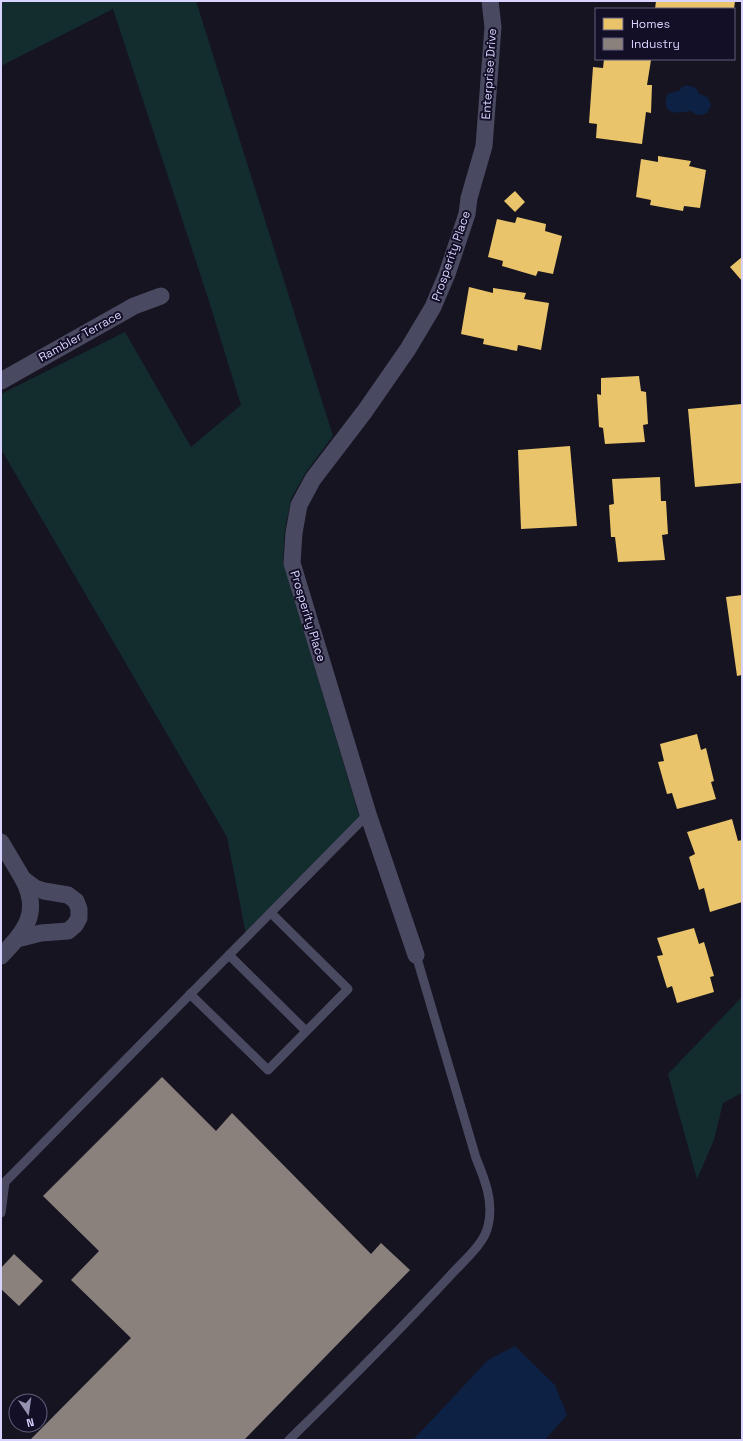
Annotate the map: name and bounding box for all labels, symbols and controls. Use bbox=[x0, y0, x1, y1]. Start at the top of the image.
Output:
legend bbox=[595, 8, 735, 60]
text: Homes bbox=[631, 16, 670, 32]
street label: Enterprise Drive bbox=[478, 28, 500, 120]
text: Industry bbox=[631, 36, 680, 52]
street label: Prosperity Place bbox=[428, 209, 474, 303]
street label: Rambler Terrace bbox=[36, 307, 124, 365]
street label: Prosperity Place bbox=[287, 568, 329, 664]
north arrow bbox=[8, 1393, 48, 1433]
text: N bbox=[25, 1415, 35, 1430]

